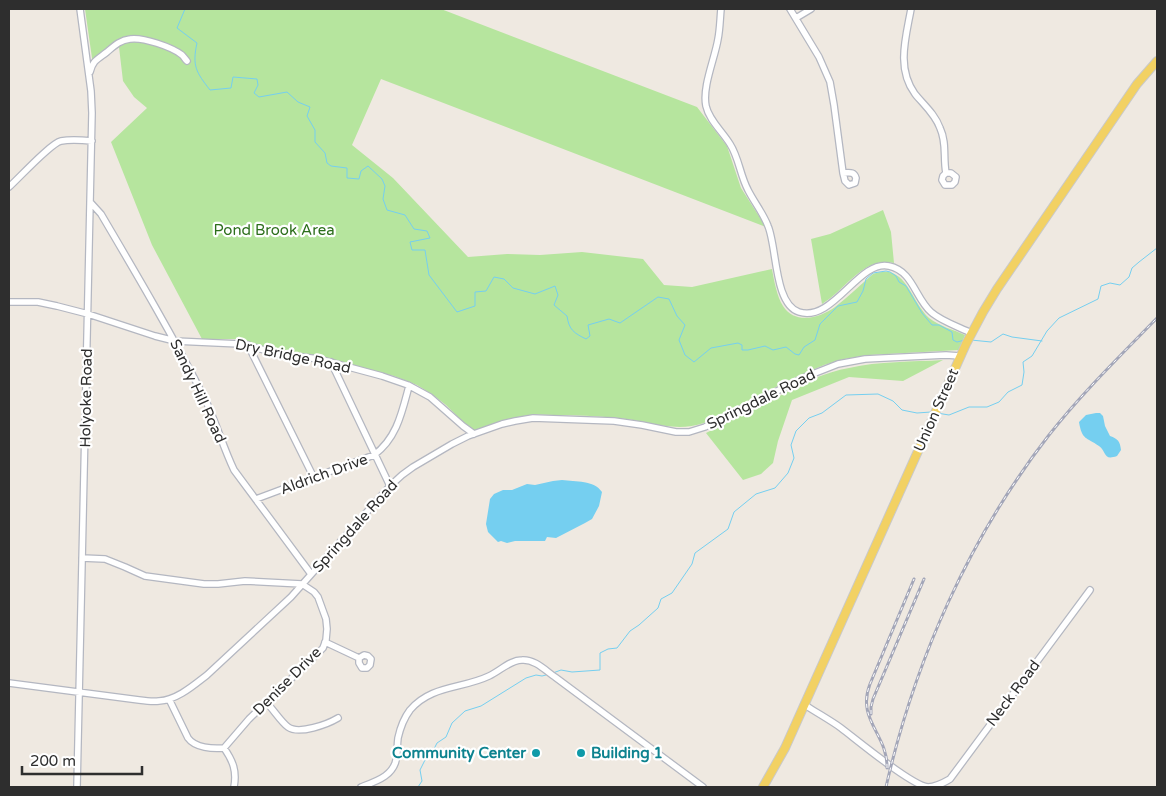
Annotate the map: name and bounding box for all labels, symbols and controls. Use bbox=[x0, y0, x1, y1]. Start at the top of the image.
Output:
park label: Pond Brook Area bbox=[213, 221, 335, 239]
street label: Dry Bridge Road bbox=[234, 335, 352, 377]
street label: Sandy Hill Road bbox=[166, 336, 230, 446]
street label: Holyoke Road bbox=[76, 348, 96, 448]
street label: Springdale Road bbox=[704, 365, 818, 433]
street label: Union Street bbox=[910, 365, 962, 454]
street label: Aldrich Drive bbox=[278, 450, 370, 498]
street label: Springdale Road bbox=[309, 476, 401, 576]
street label: Denise Drive bbox=[249, 643, 325, 719]
street label: Neck Road bbox=[982, 656, 1044, 730]
scale bar bbox=[22, 744, 142, 776]
place label: Community Center bbox=[392, 744, 526, 763]
place label: Building 1 bbox=[591, 744, 663, 763]
marker: Community Center bbox=[530, 747, 542, 759]
marker: Building 1 bbox=[575, 747, 587, 759]
text: 200 m bbox=[30, 752, 76, 770]

